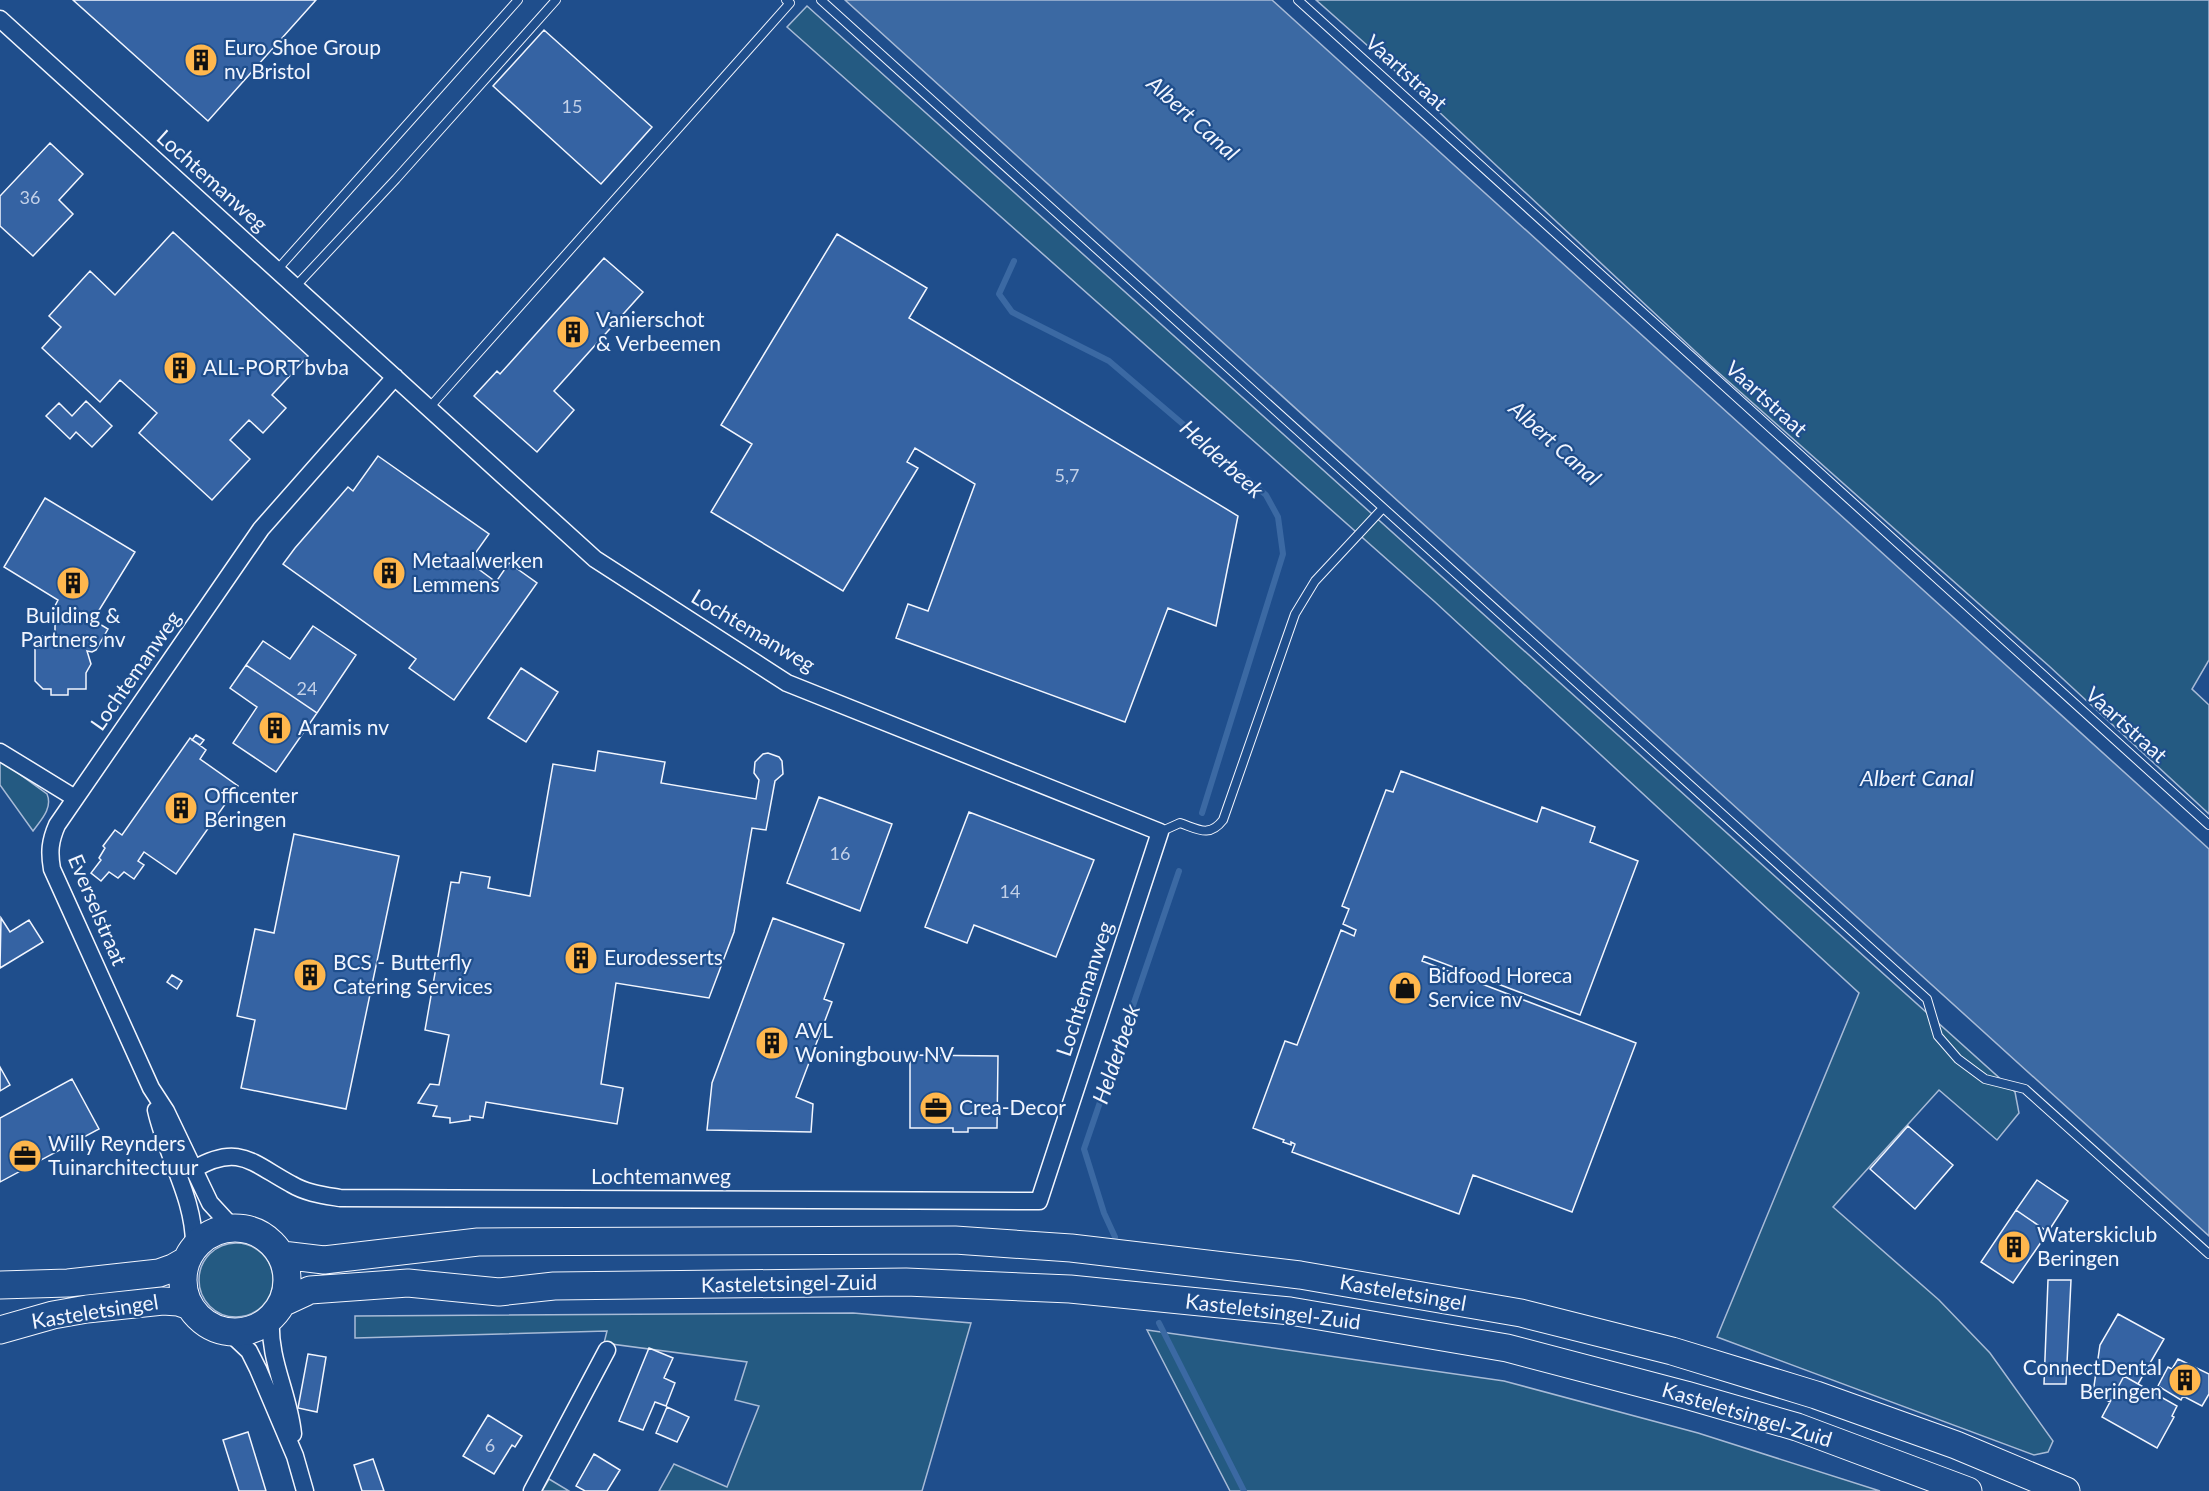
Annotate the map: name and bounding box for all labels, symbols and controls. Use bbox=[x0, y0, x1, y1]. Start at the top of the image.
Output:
street label: Vaartstraat bbox=[1361, 29, 1453, 115]
place label: Euro Shoe Group nv Bristol bbox=[224, 34, 381, 83]
building icon: Euro Shoe Group nv Bristol bbox=[183, 42, 219, 78]
water label: Albert Canal bbox=[1141, 69, 1245, 166]
house number: 15 bbox=[562, 95, 582, 117]
street label: Lochtemanweg bbox=[153, 124, 273, 236]
house number: 36 bbox=[20, 186, 40, 208]
place label: Vanierschot & Verbeemen bbox=[596, 306, 721, 355]
building icon: Vanierschot & Verbeemen bbox=[555, 314, 591, 350]
building icon: ALL-PORT bvba bbox=[162, 350, 198, 386]
place label: ALL-PORT bvba bbox=[203, 354, 349, 379]
street label: Vaartstraat bbox=[1721, 355, 1813, 441]
water label: Albert Canal bbox=[1503, 394, 1607, 491]
water label: Helderbeek bbox=[1175, 414, 1270, 504]
house number: 5,7 bbox=[1055, 464, 1079, 486]
place label: Metaalwerken Lemmens bbox=[412, 547, 544, 596]
building icon: Metaalwerken Lemmens bbox=[371, 555, 407, 591]
building icon: Building & Partners nv bbox=[55, 565, 91, 601]
street label: Lochtemanweg bbox=[687, 583, 820, 676]
place label: Building & Partners nv bbox=[20, 602, 126, 651]
street label: Lochtemanweg bbox=[84, 606, 185, 735]
house number: 24 bbox=[297, 677, 317, 699]
street label: Vaartstraat bbox=[2081, 681, 2173, 767]
building icon: Aramis nv bbox=[257, 710, 293, 746]
place label: Aramis nv bbox=[298, 714, 389, 739]
water label: Albert Canal bbox=[1859, 764, 1974, 791]
place label: Officenter Beringen bbox=[204, 782, 298, 831]
building icon: Officenter Beringen bbox=[163, 790, 199, 826]
house number: 16 bbox=[830, 842, 850, 864]
street label: Everselstraat bbox=[64, 850, 133, 969]
house number: 14 bbox=[1000, 880, 1020, 902]
street label: Lochtemanweg bbox=[1050, 918, 1117, 1059]
building icon: Eurodesserts bbox=[563, 940, 599, 976]
place label: Eurodesserts bbox=[604, 944, 723, 969]
place label: BCS - Butterfly Catering Services bbox=[333, 949, 493, 998]
building icon: BCS - Butterfly Catering Services bbox=[292, 957, 328, 993]
place label: Bidfood Horeca Service nv bbox=[1428, 962, 1573, 1011]
shop icon: Bidfood Horeca Service nv bbox=[1387, 970, 1423, 1006]
water label: Helderbeek bbox=[1086, 1000, 1145, 1107]
place label: AVL Woningbouw NV bbox=[795, 1017, 955, 1066]
building icon: AVL Woningbouw NV bbox=[754, 1025, 790, 1061]
office icon: Crea-Decor bbox=[918, 1090, 954, 1126]
place label: Crea-Decor bbox=[959, 1094, 1066, 1119]
place label: Willy Reynders Tuinarchitectuur bbox=[48, 1130, 199, 1179]
office icon: Willy Reynders Tuinarchitectuur bbox=[7, 1138, 43, 1174]
street label: Lochtemanweg bbox=[591, 1163, 731, 1188]
place label: Waterskiclub Beringen bbox=[2037, 1221, 2157, 1270]
building icon: Waterskiclub Beringen bbox=[1996, 1229, 2032, 1265]
street label: Kasteletsingel-Zuid bbox=[701, 1268, 877, 1297]
street label: Kasteletsingel bbox=[1338, 1268, 1469, 1315]
street label: Kasteletsingel-Zuid bbox=[1184, 1287, 1362, 1334]
street label: Kasteletsingel bbox=[30, 1288, 160, 1333]
place label: ConnectDental Beringen bbox=[2023, 1354, 2162, 1403]
building icon: ConnectDental Beringen bbox=[2167, 1362, 2203, 1398]
street label: Kasteletsingel-Zuid bbox=[1659, 1376, 1835, 1451]
house number: 6 bbox=[485, 1434, 495, 1456]

